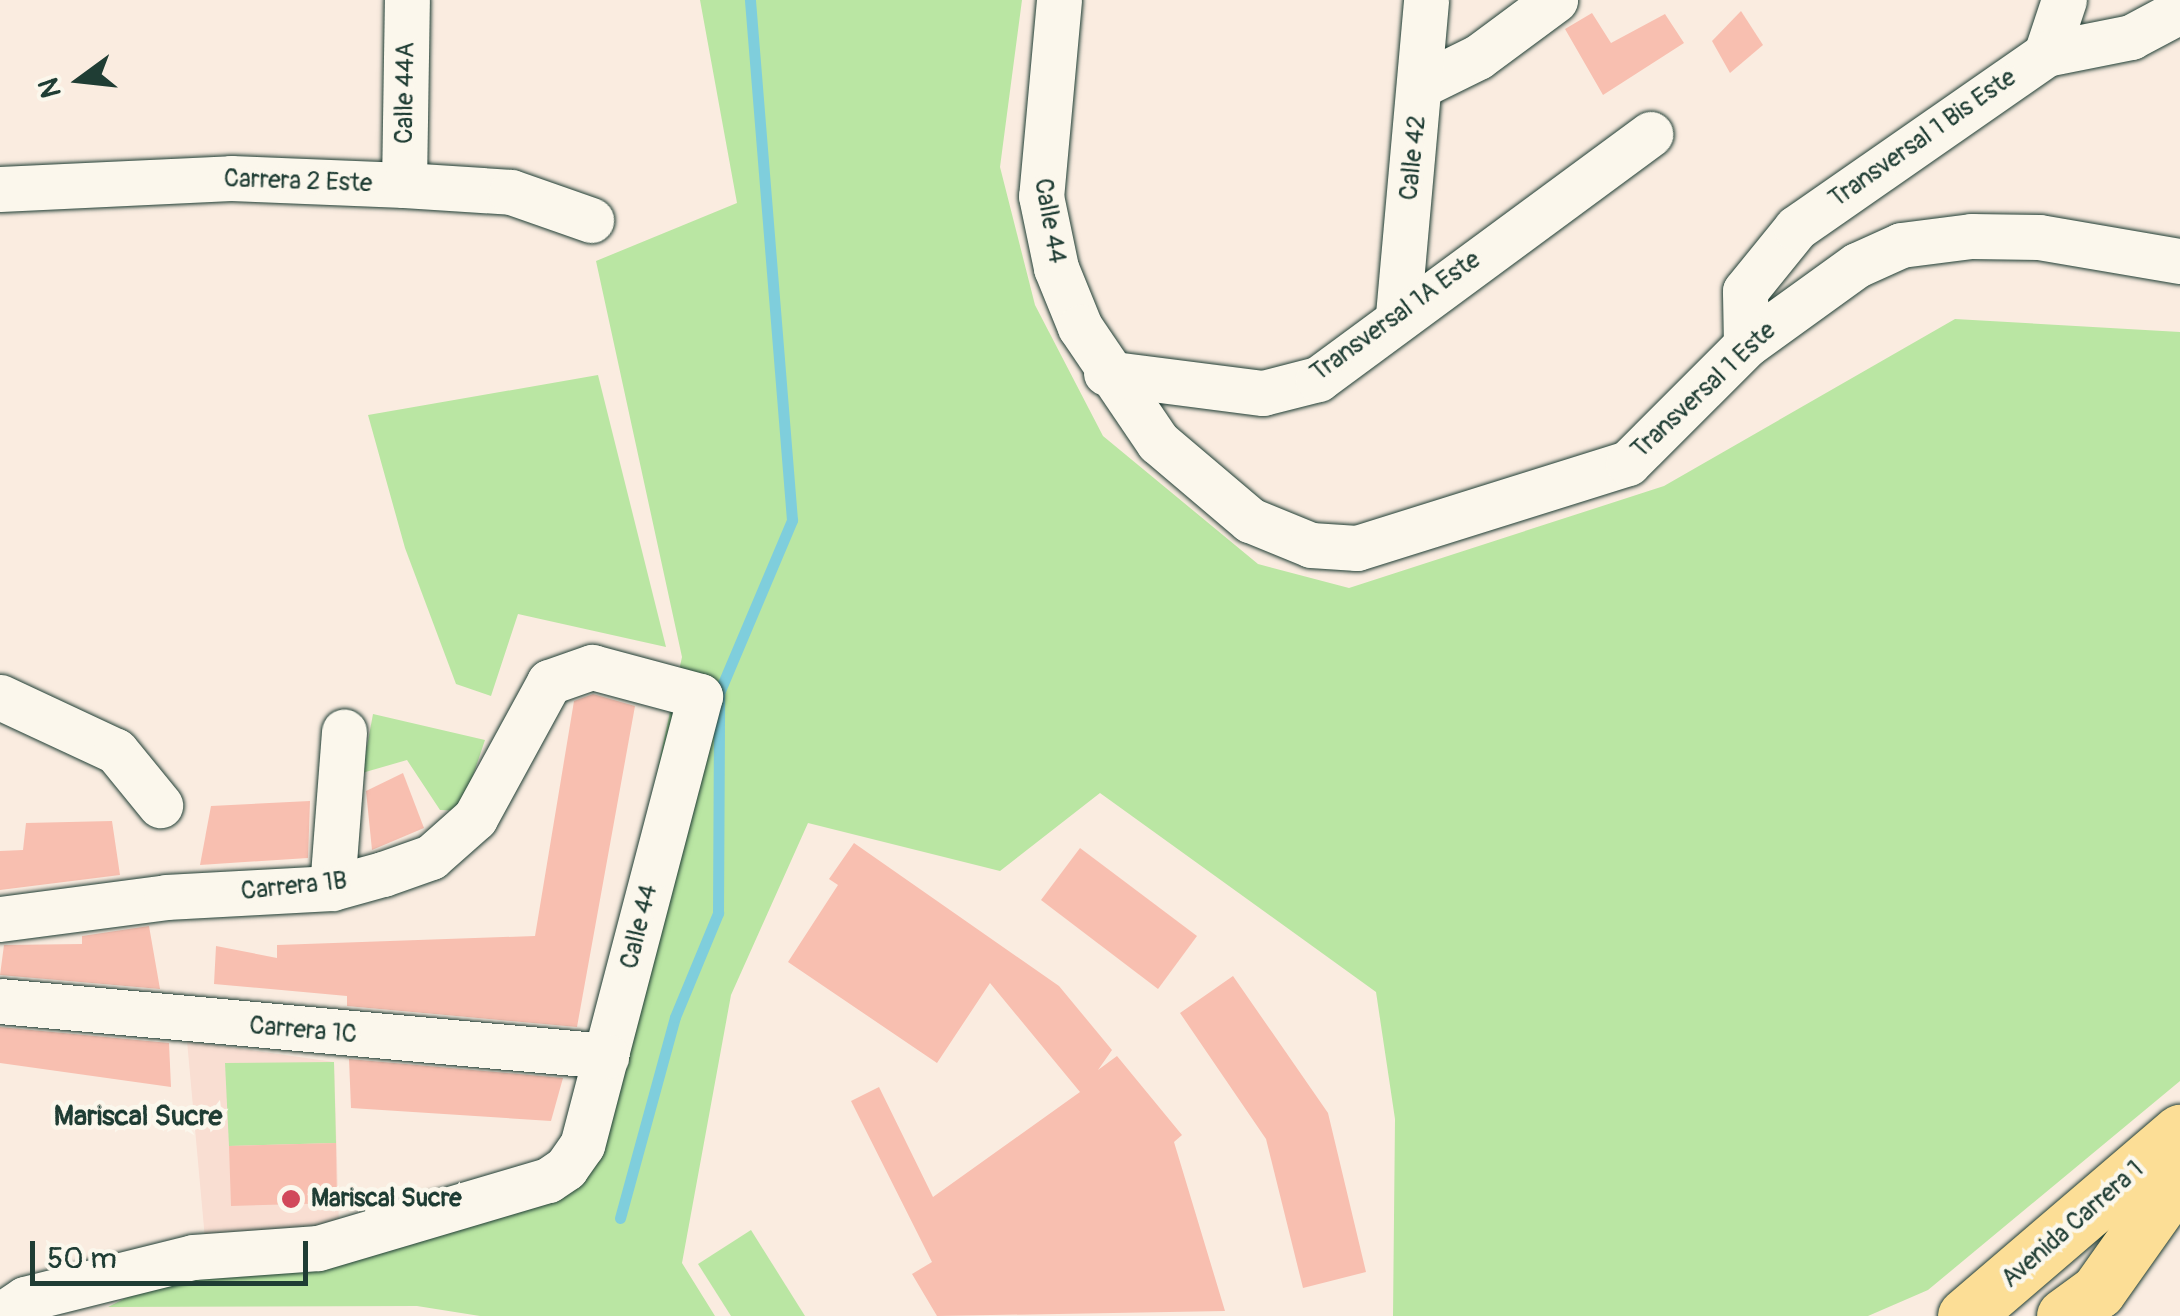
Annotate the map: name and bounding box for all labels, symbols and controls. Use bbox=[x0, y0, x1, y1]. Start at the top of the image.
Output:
north arrow bbox=[30, 30, 130, 130]
street label: Calle 44A bbox=[390, 42, 422, 144]
street label: Transversal 1 Bis Este bbox=[1824, 63, 2022, 215]
text: N bbox=[31, 74, 70, 102]
street label: Calle 42 bbox=[1395, 114, 1433, 202]
street label: Carrera 2 Este bbox=[223, 164, 373, 200]
street label: Calle 44 bbox=[1027, 176, 1071, 266]
street label: Transversal 1A Este bbox=[1305, 245, 1487, 389]
street label: Transversal 1 Este bbox=[1626, 317, 1782, 465]
street label: Carrera 1B bbox=[239, 867, 349, 907]
street label: Calle 44 bbox=[615, 882, 665, 972]
street label: Carrera 1C bbox=[248, 1011, 358, 1051]
district label: Mariscal Sucre bbox=[54, 1100, 222, 1134]
street label: Avenida Carrera 1 bbox=[1996, 1155, 2150, 1295]
place label: Mariscal Sucre bbox=[311, 1184, 461, 1214]
marker: Mariscal Sucre bbox=[280, 1188, 302, 1210]
scale bar bbox=[35, 1221, 312, 1283]
text: 50 m bbox=[47, 1240, 117, 1277]

